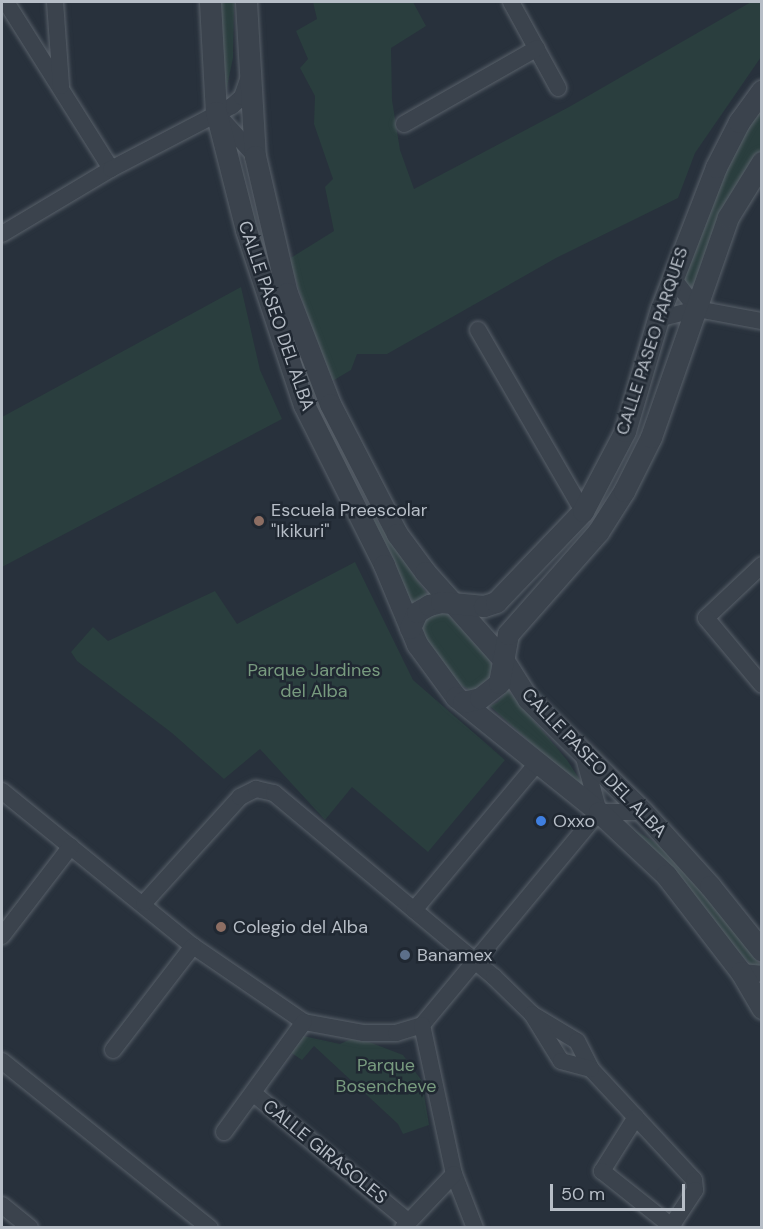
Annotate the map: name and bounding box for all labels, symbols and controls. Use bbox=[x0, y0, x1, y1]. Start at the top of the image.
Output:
street label: CALLE PASEO DEL ALBA bbox=[233, 218, 319, 414]
street label: CALLE PASEO PARQUES bbox=[611, 244, 693, 438]
place label: Escuela Preescolar "Ikikuri" bbox=[271, 500, 427, 542]
marker: Escuela Preescolar "Ikikuri" bbox=[252, 514, 266, 528]
park label: Parque Jardines del Alba bbox=[247, 660, 381, 702]
street label: CALLE PASEO DEL ALBA bbox=[517, 684, 671, 842]
place label: Oxxo bbox=[553, 810, 595, 832]
marker: Oxxo bbox=[534, 814, 548, 828]
place label: Colegio del Alba bbox=[233, 916, 368, 938]
marker: Colegio del Alba bbox=[214, 920, 228, 934]
place label: Banamex bbox=[417, 944, 493, 966]
marker: Banamex bbox=[398, 948, 412, 962]
park label: Parque Bosencheve bbox=[336, 1055, 436, 1098]
street label: CALLE GIRASOLES bbox=[259, 1095, 391, 1209]
scale bar bbox=[553, 1172, 688, 1210]
text: 50 m bbox=[561, 1182, 605, 1206]

